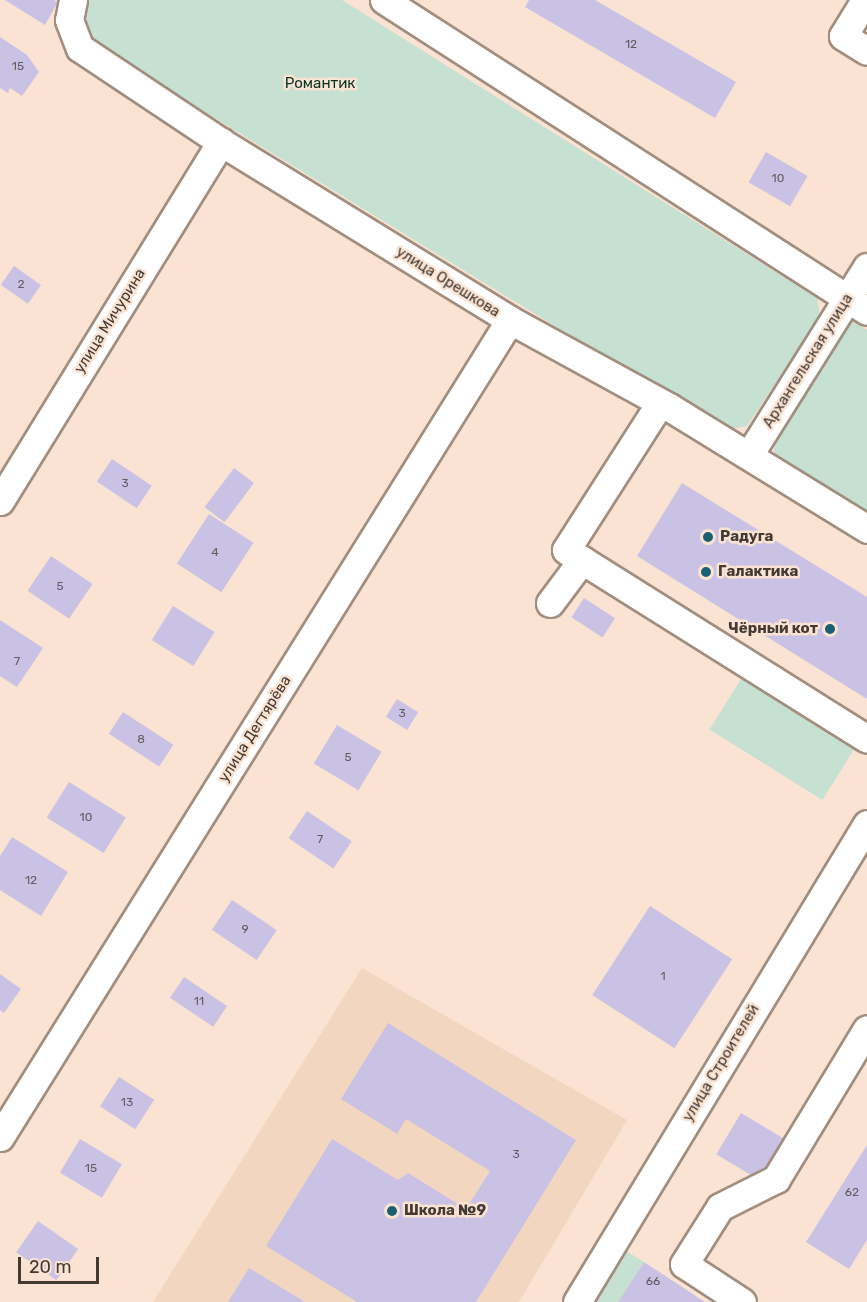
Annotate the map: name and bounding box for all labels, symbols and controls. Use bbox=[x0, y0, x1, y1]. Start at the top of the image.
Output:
house number: 12 bbox=[625, 38, 637, 52]
house number: 15 bbox=[12, 60, 24, 74]
park label: Романтик bbox=[285, 75, 355, 93]
house number: 10 bbox=[772, 172, 784, 186]
street label: улица Орешкова bbox=[393, 243, 503, 321]
street label: улица Мичурина bbox=[71, 265, 149, 377]
house number: 2 bbox=[17, 278, 25, 292]
street label: Архангельская улица bbox=[759, 291, 857, 431]
house number: 3 bbox=[121, 477, 129, 491]
place label: Радуга bbox=[720, 528, 773, 546]
marker: Радуга bbox=[701, 530, 715, 544]
house number: 4 bbox=[211, 546, 219, 560]
place label: Галактика bbox=[718, 563, 798, 581]
marker: Галактика bbox=[699, 565, 713, 579]
house number: 5 bbox=[56, 580, 64, 594]
place label: Чёрный кот bbox=[728, 620, 818, 638]
marker: Чёрный кот bbox=[823, 622, 837, 636]
house number: 7 bbox=[14, 655, 20, 669]
street label: улица Дегтярёва bbox=[215, 672, 295, 786]
house number: 3 bbox=[398, 707, 406, 721]
house number: 8 bbox=[137, 733, 145, 747]
house number: 5 bbox=[344, 751, 352, 765]
house number: 10 bbox=[80, 811, 92, 825]
house number: 7 bbox=[317, 833, 323, 847]
house number: 12 bbox=[25, 874, 37, 888]
house number: 9 bbox=[241, 923, 249, 937]
house number: 1 bbox=[660, 970, 666, 984]
house number: 11 bbox=[194, 995, 204, 1009]
street label: улица Строителей bbox=[679, 1001, 763, 1125]
house number: 13 bbox=[121, 1096, 133, 1110]
house number: 3 bbox=[512, 1148, 520, 1162]
house number: 15 bbox=[85, 1162, 97, 1176]
house number: 62 bbox=[845, 1186, 859, 1200]
place label: Школа №9 bbox=[404, 1202, 486, 1220]
marker: Школа №9 bbox=[385, 1204, 399, 1218]
scale bar bbox=[21, 1245, 102, 1283]
text: 20 m bbox=[29, 1256, 71, 1278]
house number: 66 bbox=[646, 1275, 660, 1289]

